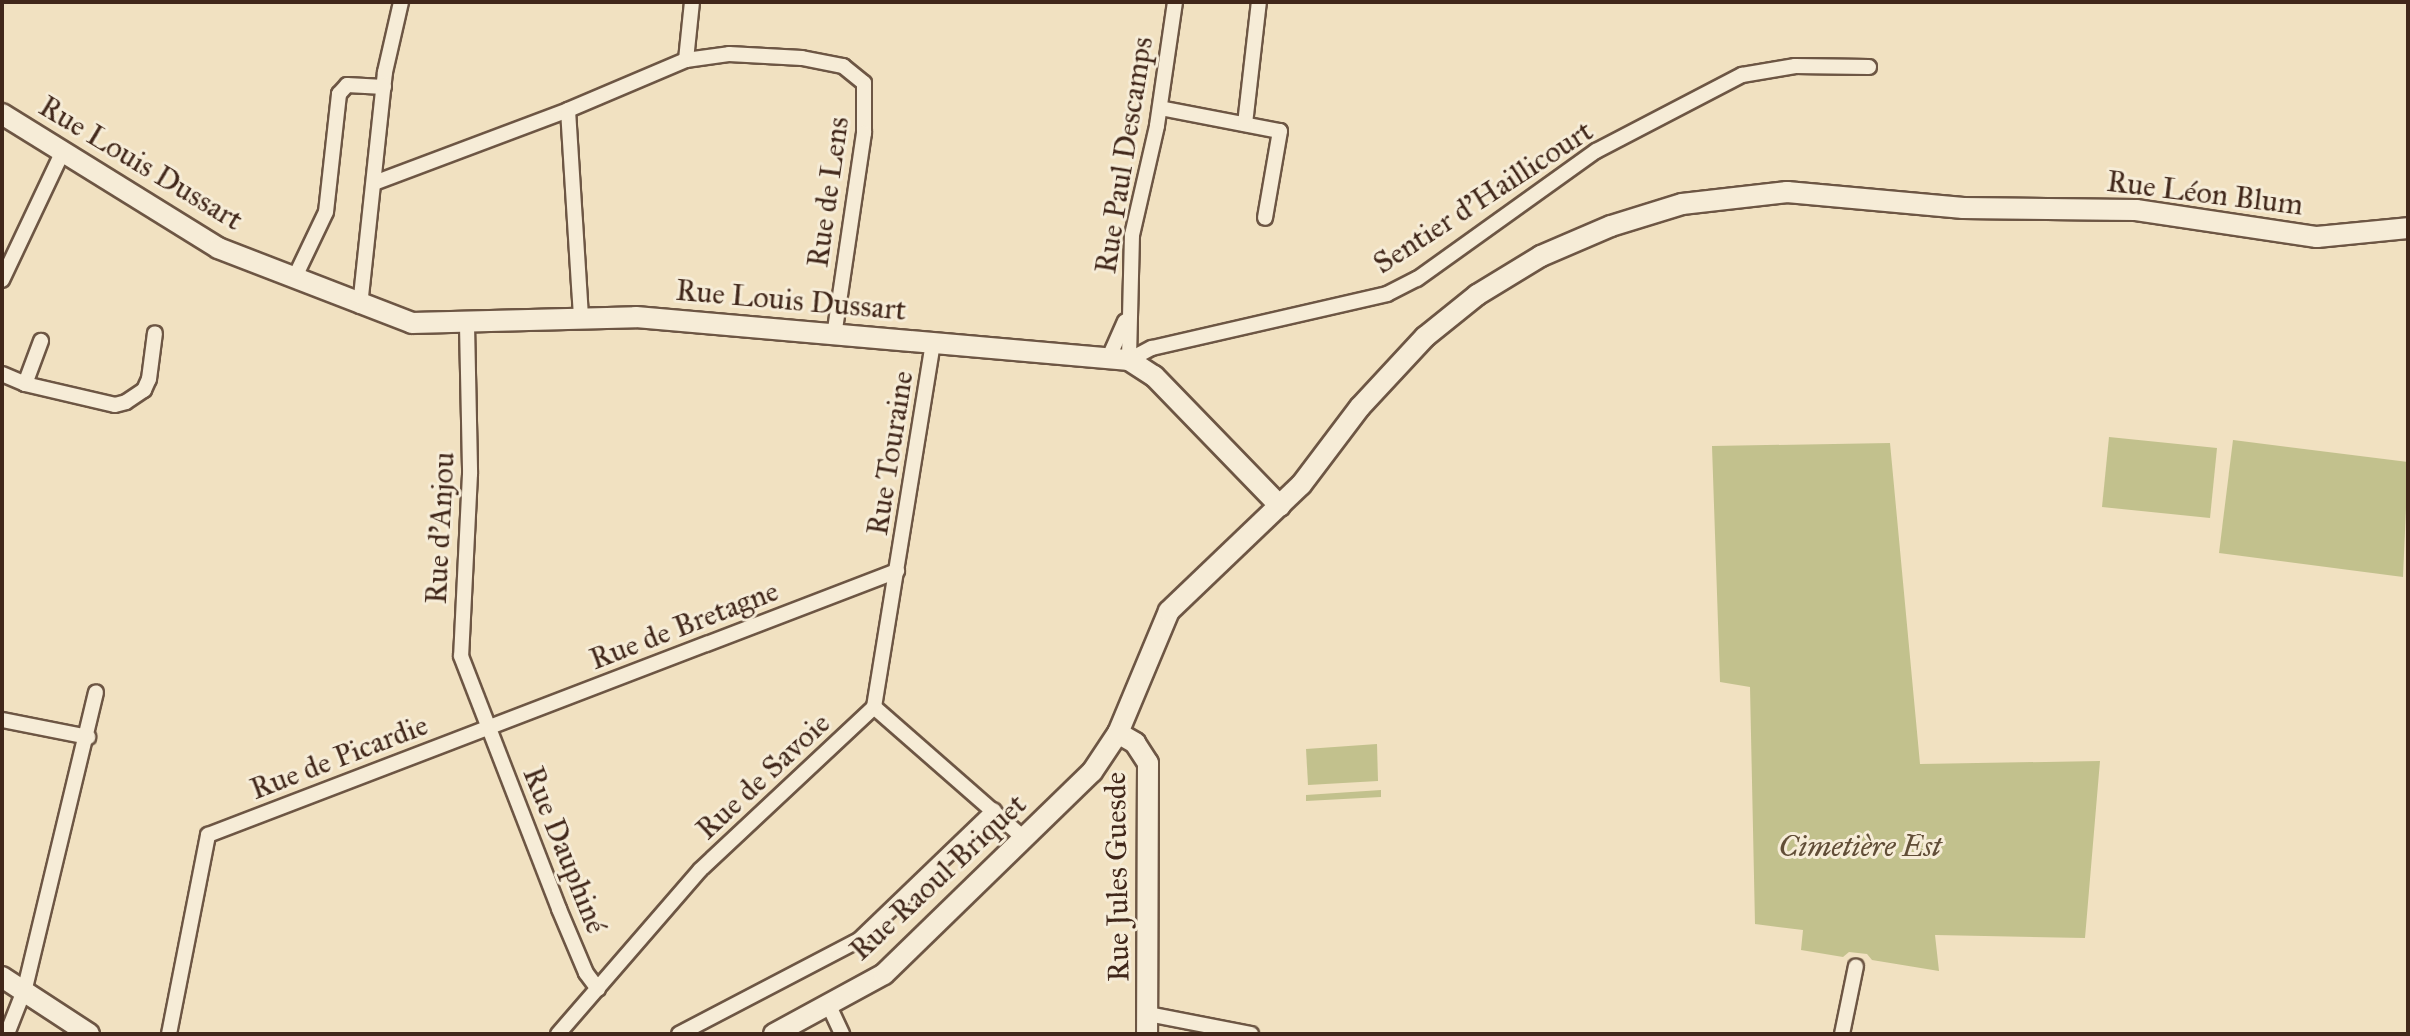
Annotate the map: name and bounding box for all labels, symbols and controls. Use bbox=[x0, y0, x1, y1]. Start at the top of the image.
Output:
street label: Rue Paul Descamps bbox=[1088, 34, 1160, 276]
street label: Rue Louis Dussart bbox=[33, 88, 249, 238]
street label: Sentier d'Haillicourt bbox=[1367, 113, 1599, 281]
street label: Rue de Lens bbox=[800, 114, 856, 270]
street label: Rue Léon Blum bbox=[2105, 163, 2305, 223]
street label: Rue Louis Dussart bbox=[674, 272, 908, 328]
street label: Rue Touraine bbox=[859, 368, 921, 538]
street label: Rue d'Anjou bbox=[418, 451, 462, 605]
street label: Rue de Bretagne bbox=[585, 573, 783, 677]
street label: Rue de Savoie bbox=[689, 705, 837, 847]
street label: Rue de Picardie bbox=[245, 707, 433, 807]
street label: Rue Dauphiné bbox=[515, 761, 615, 939]
street label: Rue Jules Guesde bbox=[1097, 772, 1137, 982]
street label: Rue Raoul Briquet bbox=[842, 786, 1034, 968]
park label: Cimetière Est bbox=[1779, 828, 1941, 864]

